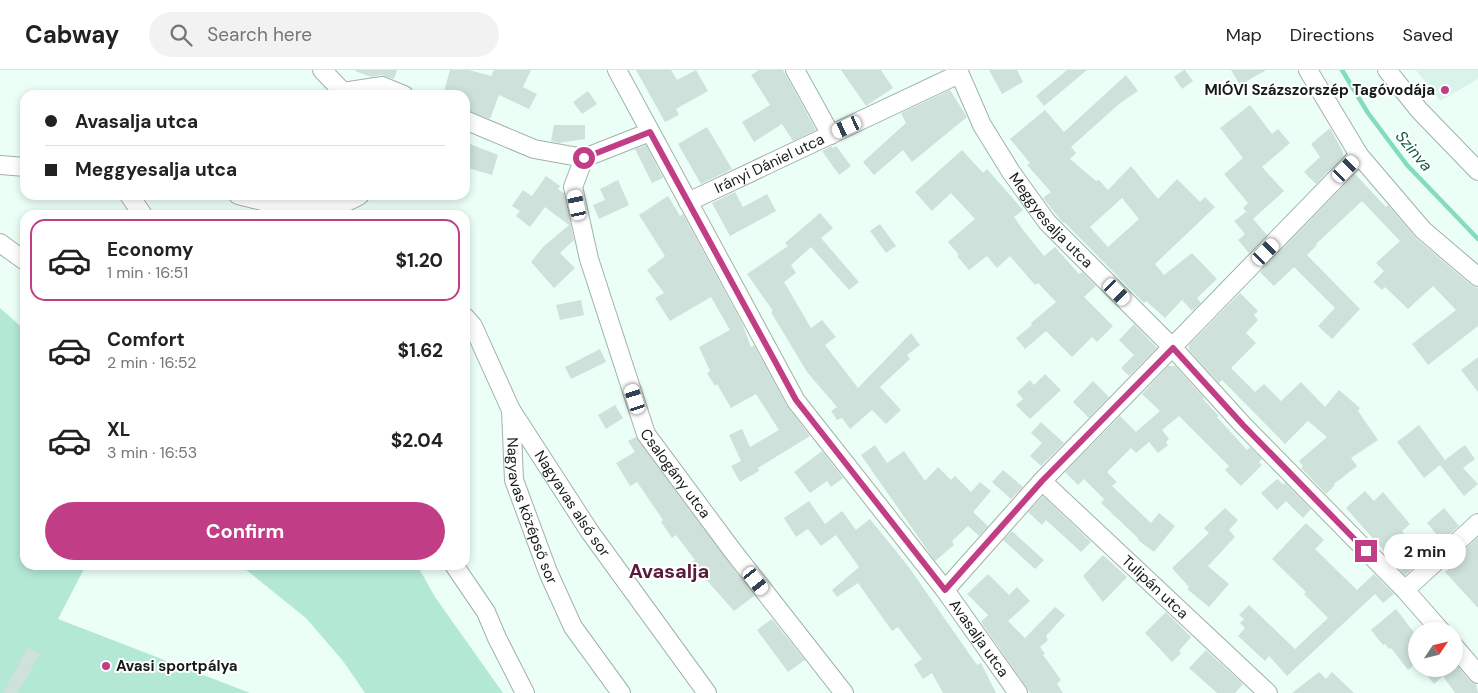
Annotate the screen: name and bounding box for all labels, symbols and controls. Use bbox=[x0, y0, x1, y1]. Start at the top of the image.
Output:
search box bbox=[149, 12, 499, 57]
text: Cabway bbox=[25, 19, 119, 50]
icon: search bbox=[167, 21, 195, 49]
text: Search here bbox=[207, 22, 312, 47]
text: Map bbox=[1226, 23, 1262, 47]
text: Directions bbox=[1290, 23, 1375, 47]
text: Saved bbox=[1403, 23, 1453, 47]
place label: MIÓVI Százszorszép Tagóvodája bbox=[1204, 80, 1435, 100]
marker: MIÓVI Százszorszép Tagóvodája bbox=[1439, 84, 1451, 96]
text: Avasalja utca bbox=[75, 109, 198, 134]
car bbox=[830, 114, 863, 140]
water label: Szinva bbox=[1391, 126, 1437, 176]
street label: Irányi Dániel utca bbox=[711, 129, 828, 198]
route start bbox=[573, 147, 595, 169]
car bbox=[1330, 153, 1361, 185]
text: Meggyesalja utca bbox=[75, 157, 237, 182]
street label: Meggyesalja utca bbox=[1005, 168, 1097, 272]
car bbox=[566, 189, 587, 221]
car bbox=[1250, 236, 1281, 268]
text: Economy bbox=[107, 237, 194, 262]
icon: car bbox=[47, 238, 92, 283]
text: $1.20 bbox=[396, 248, 443, 273]
text: 1 min · 16:51 bbox=[107, 262, 188, 283]
car bbox=[1101, 276, 1132, 308]
text: Comfort bbox=[107, 327, 185, 352]
icon: car bbox=[47, 328, 92, 373]
text: $1.62 bbox=[398, 338, 443, 363]
text: 2 min · 16:52 bbox=[107, 352, 196, 373]
car bbox=[623, 382, 646, 416]
text: XL bbox=[107, 417, 130, 442]
icon: car bbox=[47, 418, 92, 463]
street label: Csalogány utca bbox=[635, 425, 715, 522]
text: $2.04 bbox=[391, 428, 443, 453]
street label: Nagyavas középső sor bbox=[502, 437, 562, 588]
text: 3 min · 16:53 bbox=[107, 442, 197, 463]
street label: Nagyavas alsó sor bbox=[530, 447, 615, 561]
button: Confirm bbox=[45, 502, 445, 560]
callout: 2 min bbox=[1384, 534, 1466, 568]
route end bbox=[1355, 540, 1377, 562]
text: 2 min bbox=[1404, 541, 1446, 562]
street label: Tulipán utca bbox=[1117, 551, 1193, 623]
district label: Avasalja bbox=[629, 558, 709, 584]
car bbox=[740, 565, 771, 597]
street label: Avasalja utca bbox=[945, 595, 1014, 681]
north arrow bbox=[1408, 622, 1462, 678]
map controls bbox=[1408, 622, 1463, 677]
place label: Avasi sportpálya bbox=[116, 656, 238, 676]
marker: Avasi sportpálya bbox=[100, 660, 112, 672]

